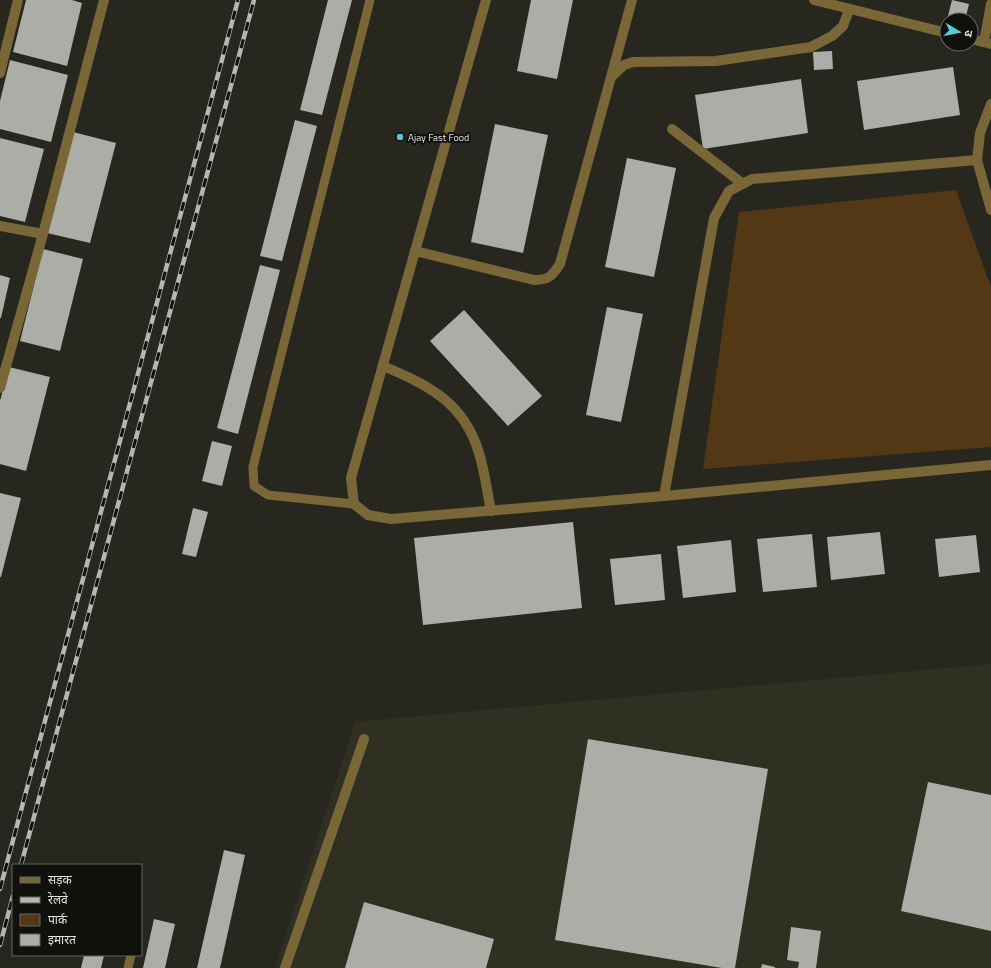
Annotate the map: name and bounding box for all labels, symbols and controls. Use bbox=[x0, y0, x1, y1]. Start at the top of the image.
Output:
north arrow bbox=[939, 12, 979, 52]
text: उ bbox=[960, 29, 977, 39]
place label: Ajay Fast Food bbox=[408, 130, 469, 145]
marker: Ajay Fast Food bbox=[395, 132, 405, 142]
legend bbox=[12, 864, 142, 956]
text: सड़क bbox=[48, 870, 73, 889]
text: रेलवे bbox=[48, 890, 68, 909]
text: पार्क bbox=[48, 910, 68, 929]
text: इमारत bbox=[48, 930, 77, 949]

